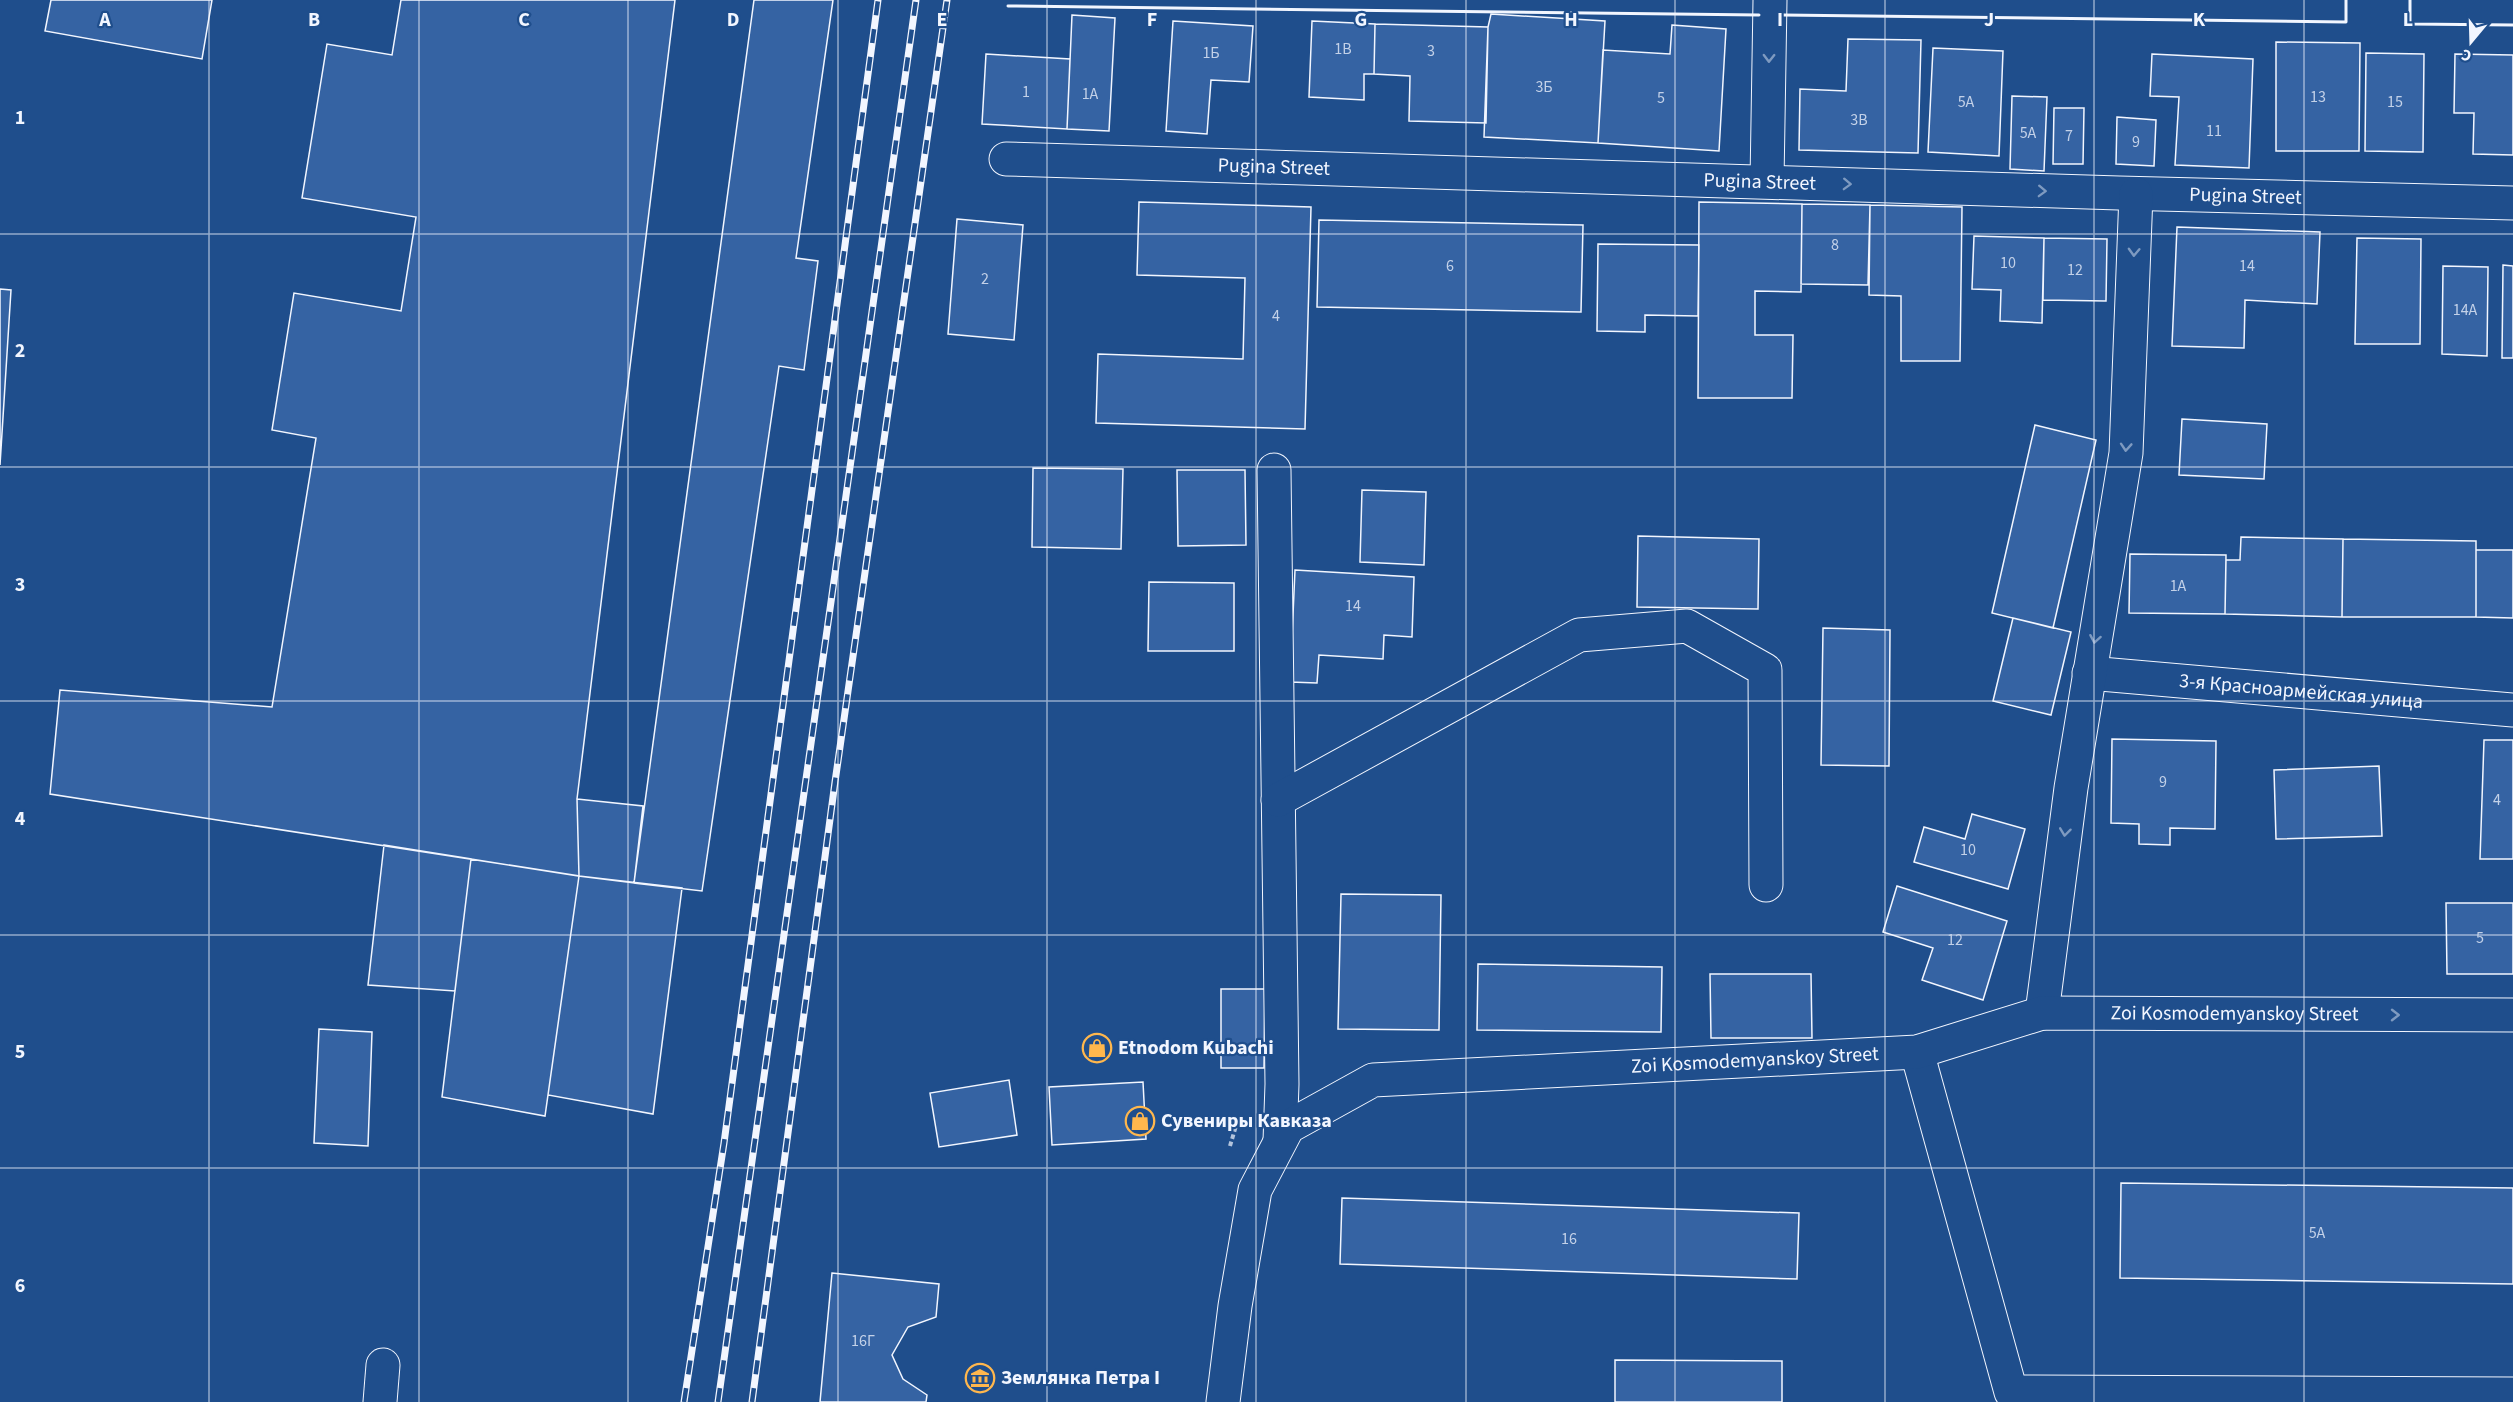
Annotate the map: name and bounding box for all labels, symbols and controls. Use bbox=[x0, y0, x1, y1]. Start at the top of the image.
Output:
text: A bbox=[98, 6, 111, 34]
text: B bbox=[308, 6, 320, 34]
text: C bbox=[518, 6, 530, 34]
text: D bbox=[727, 6, 739, 34]
text: E bbox=[937, 6, 947, 34]
text: F bbox=[1147, 6, 1157, 34]
text: G bbox=[1355, 6, 1367, 34]
text: H bbox=[1564, 6, 1578, 34]
text: I bbox=[1777, 6, 1783, 34]
text: J bbox=[1984, 6, 1994, 34]
text: K bbox=[2193, 6, 2206, 34]
text: L bbox=[2403, 6, 2413, 34]
north arrow bbox=[2441, 12, 2501, 72]
house number: 1В bbox=[1334, 38, 1352, 60]
house number: 3 bbox=[1427, 40, 1435, 62]
house number: 1Б bbox=[1202, 42, 1220, 64]
text: С bbox=[2458, 43, 2474, 67]
one-way arrow bbox=[1763, 54, 1776, 63]
house number: 3Б bbox=[1535, 76, 1553, 98]
house number: 1 bbox=[1022, 81, 1030, 103]
house number: 1А bbox=[1082, 83, 1099, 105]
house number: 13 bbox=[2310, 86, 2326, 108]
house number: 5 bbox=[1657, 87, 1665, 109]
house number: 5А bbox=[1958, 91, 1975, 113]
house number: 15 bbox=[2387, 91, 2403, 113]
text: 1 bbox=[15, 104, 25, 132]
house number: 3В bbox=[1850, 109, 1868, 131]
house number: 11 bbox=[2206, 120, 2222, 142]
house number: 5А bbox=[2020, 122, 2037, 144]
house number: 7 bbox=[2065, 125, 2073, 147]
house number: 9 bbox=[2132, 131, 2140, 153]
street label: Pugina Street bbox=[1217, 151, 1331, 183]
street label: Pugina Street bbox=[1703, 166, 1817, 198]
one-way arrow bbox=[1842, 178, 1851, 191]
street label: Pugina Street bbox=[2189, 181, 2302, 212]
one-way arrow bbox=[2037, 184, 2046, 197]
house number: 8 bbox=[1831, 234, 1839, 256]
one-way arrow bbox=[2128, 248, 2140, 257]
house number: 10 bbox=[2000, 252, 2016, 274]
house number: 6 bbox=[1446, 255, 1454, 277]
house number: 14 bbox=[2239, 255, 2255, 277]
house number: 12 bbox=[2067, 259, 2083, 281]
house number: 2 bbox=[981, 268, 989, 290]
house number: 14А bbox=[2453, 299, 2478, 321]
house number: 4 bbox=[1272, 305, 1280, 327]
text: 2 bbox=[15, 337, 25, 365]
one-way arrow bbox=[2120, 442, 2133, 451]
text: 3 bbox=[15, 571, 25, 599]
house number: 1А bbox=[2170, 575, 2187, 597]
house number: 14 bbox=[1345, 595, 1361, 617]
one-way arrow bbox=[2089, 634, 2102, 644]
street label: 3-я Красноармейская улица bbox=[2178, 667, 2424, 716]
house number: 9 bbox=[2159, 771, 2167, 793]
house number: 4 bbox=[2493, 789, 2501, 811]
text: 4 bbox=[15, 805, 26, 833]
one-way arrow bbox=[2060, 827, 2072, 837]
house number: 10 bbox=[1960, 839, 1976, 861]
house number: 5 bbox=[2476, 927, 2484, 949]
house number: 12 bbox=[1947, 929, 1963, 951]
street label: Zoi Kosmodemyanskoy Street bbox=[2111, 999, 2359, 1028]
one-way arrow bbox=[2390, 1009, 2399, 1021]
shop icon: Etnodom Kubachi bbox=[1081, 1032, 1113, 1064]
place label: Etnodom Kubachi bbox=[1118, 1034, 1274, 1062]
text: 5 bbox=[15, 1038, 25, 1066]
street label: Zoi Kosmodemyanskoy Street bbox=[1630, 1040, 1880, 1081]
shop icon: Сувениры Кавказа bbox=[1124, 1105, 1156, 1137]
place label: Сувениры Кавказа bbox=[1161, 1107, 1332, 1135]
house number: 5А bbox=[2309, 1222, 2326, 1244]
house number: 16 bbox=[1561, 1228, 1577, 1250]
text: 6 bbox=[15, 1272, 25, 1300]
house number: 16Г bbox=[851, 1330, 875, 1352]
museum icon: Землянка Петра I bbox=[964, 1362, 996, 1394]
place label: Землянка Петра I bbox=[1001, 1364, 1160, 1392]

